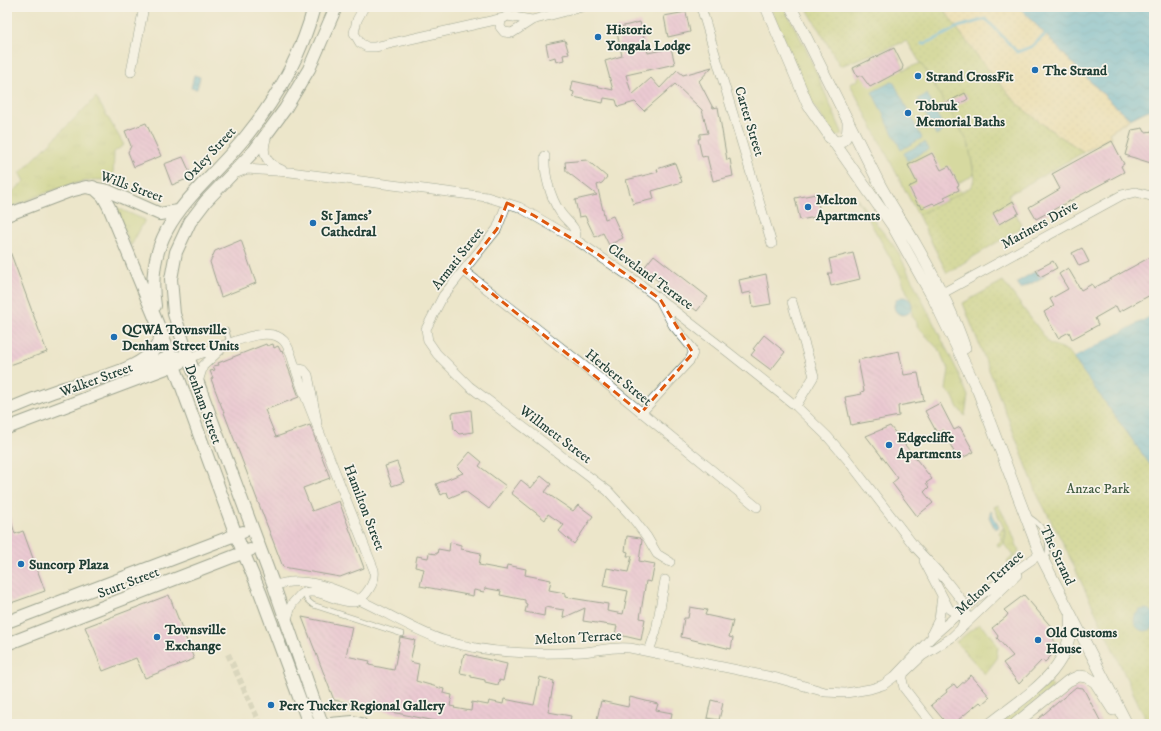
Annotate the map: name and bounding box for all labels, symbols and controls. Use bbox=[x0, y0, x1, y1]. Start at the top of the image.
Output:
place label: Historic Yongala Lodge bbox=[605, 21, 691, 55]
marker: Historic Yongala Lodge bbox=[593, 32, 603, 42]
place label: The Strand bbox=[1042, 62, 1108, 80]
marker: The Strand bbox=[1030, 65, 1040, 75]
place label: Strand CrossFit bbox=[926, 68, 1014, 86]
marker: Strand CrossFit bbox=[913, 71, 923, 81]
street label: Carter Street bbox=[730, 84, 768, 159]
place label: Tobruk Memorial Baths bbox=[915, 97, 1005, 131]
marker: Tobruk Memorial Baths bbox=[903, 108, 913, 118]
street label: Oxley Street bbox=[179, 123, 240, 186]
street label: Wills Street bbox=[97, 167, 166, 207]
place label: Melton Apartments bbox=[815, 191, 881, 225]
street label: Mariners Drive bbox=[998, 196, 1081, 253]
marker: Melton Apartments bbox=[803, 202, 813, 212]
place label: St James' Cathedral bbox=[321, 207, 377, 241]
marker: St James' Cathedral bbox=[308, 218, 318, 228]
street label: Armati Street bbox=[428, 223, 488, 294]
street label: Cleveland Terrace bbox=[604, 240, 697, 314]
place label: QCWA Townsville Denham Street Units bbox=[122, 321, 239, 355]
marker: QCWA Townsville Denham Street Units bbox=[109, 332, 119, 342]
street label: Herbert Street bbox=[581, 345, 656, 410]
street label: Walker Street bbox=[57, 358, 136, 402]
street label: Denham Street bbox=[180, 362, 226, 447]
street label: Willmett Street bbox=[515, 401, 596, 468]
place label: Edgecliffe Apartments bbox=[896, 429, 962, 463]
marker: Edgecliffe Apartments bbox=[884, 440, 894, 450]
street label: Hamilton Street bbox=[339, 462, 389, 553]
park label: Anzac Park bbox=[1066, 480, 1130, 498]
street label: The Strand bbox=[1035, 523, 1079, 588]
street label: Melton Terrace bbox=[952, 546, 1028, 619]
place label: Suncorp Plaza bbox=[29, 556, 110, 574]
marker: Suncorp Plaza bbox=[16, 559, 26, 569]
street label: Sturt Street bbox=[95, 563, 162, 603]
place label: Townsville Exchange bbox=[164, 621, 226, 655]
place label: Old Customs House bbox=[1046, 624, 1118, 658]
street label: Melton Terrace bbox=[534, 627, 622, 649]
marker: Townsville Exchange bbox=[152, 632, 162, 642]
marker: Old Customs House bbox=[1033, 635, 1043, 645]
place label: Perc Tucker Regional Gallery bbox=[279, 697, 445, 715]
marker: Perc Tucker Regional Gallery bbox=[266, 700, 276, 710]

